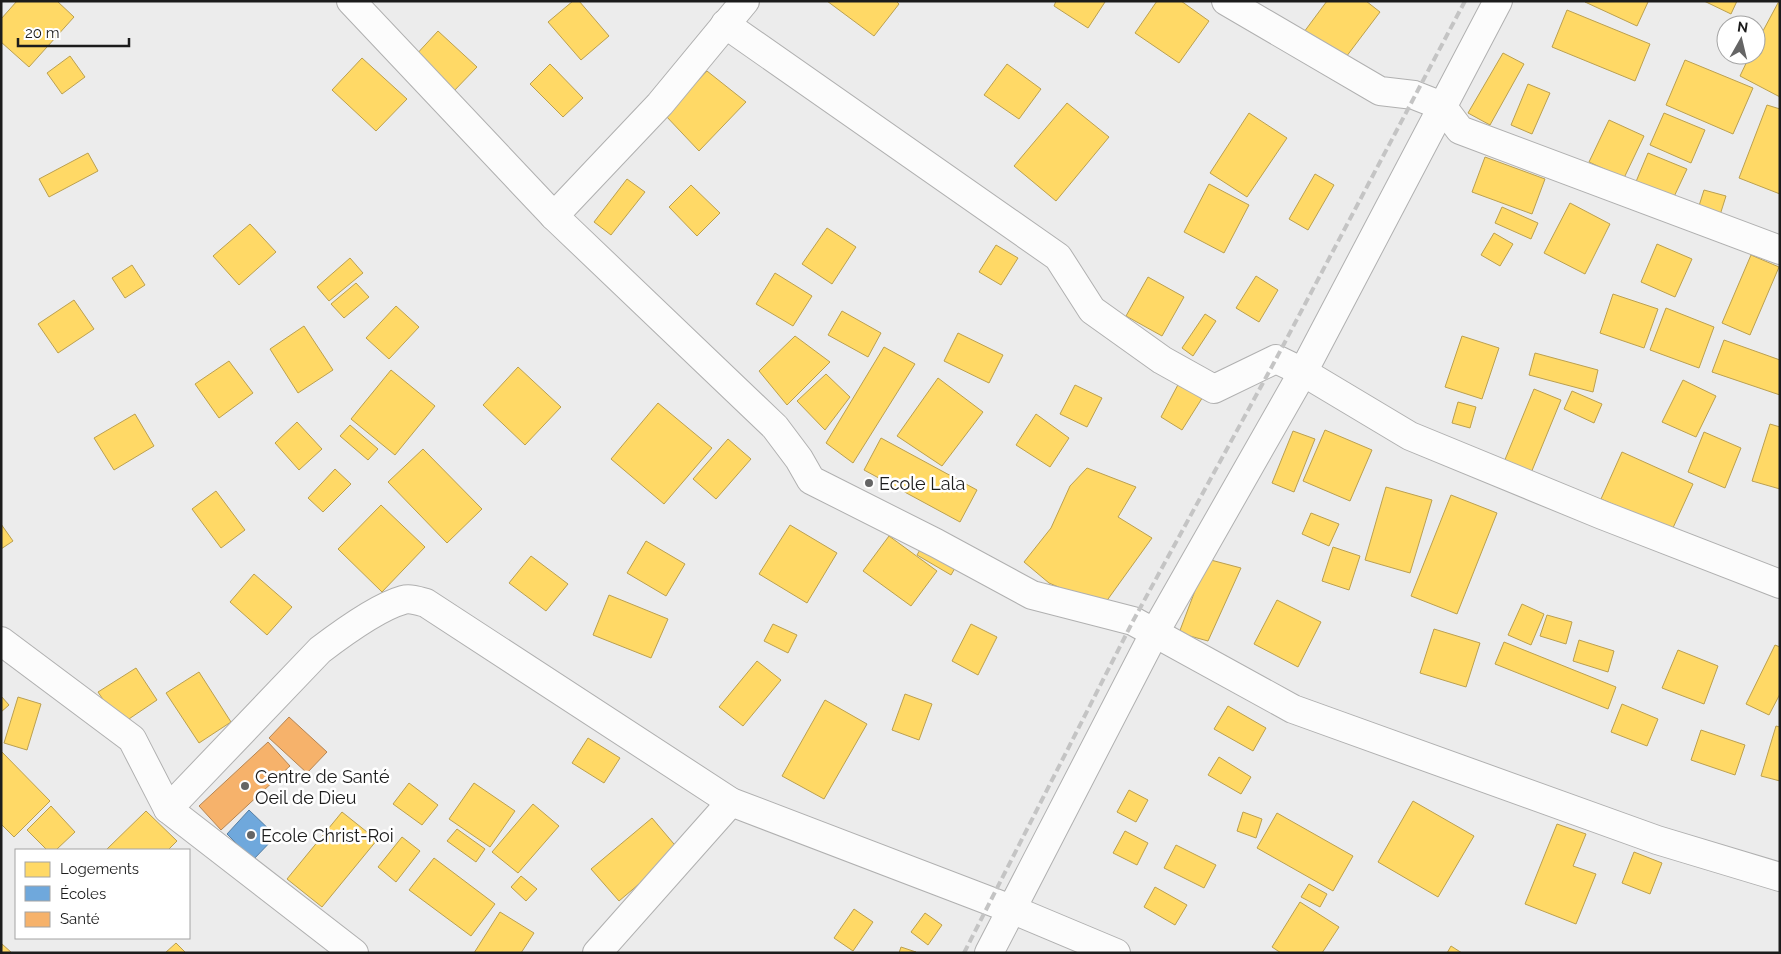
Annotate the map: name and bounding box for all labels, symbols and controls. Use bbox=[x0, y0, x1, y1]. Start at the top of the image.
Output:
scale bar bbox=[18, 15, 129, 47]
north arrow bbox=[1716, 15, 1766, 65]
text: N bbox=[1736, 18, 1749, 36]
text: 20 m bbox=[25, 24, 60, 42]
place label: Ecole Lala bbox=[879, 473, 965, 494]
marker: Ecole Lala bbox=[863, 477, 875, 489]
place label: Centre de Santé Oeil de Dieu bbox=[255, 766, 390, 808]
marker: Centre de Santé Oeil de Dieu bbox=[239, 780, 251, 792]
place label: Ecole Christ-Roi bbox=[261, 825, 394, 846]
marker: Ecole Christ-Roi bbox=[245, 829, 257, 841]
legend bbox=[15, 849, 190, 939]
text: Logements bbox=[60, 860, 139, 878]
text: Écoles bbox=[60, 885, 106, 903]
text: Santé bbox=[60, 910, 100, 928]

